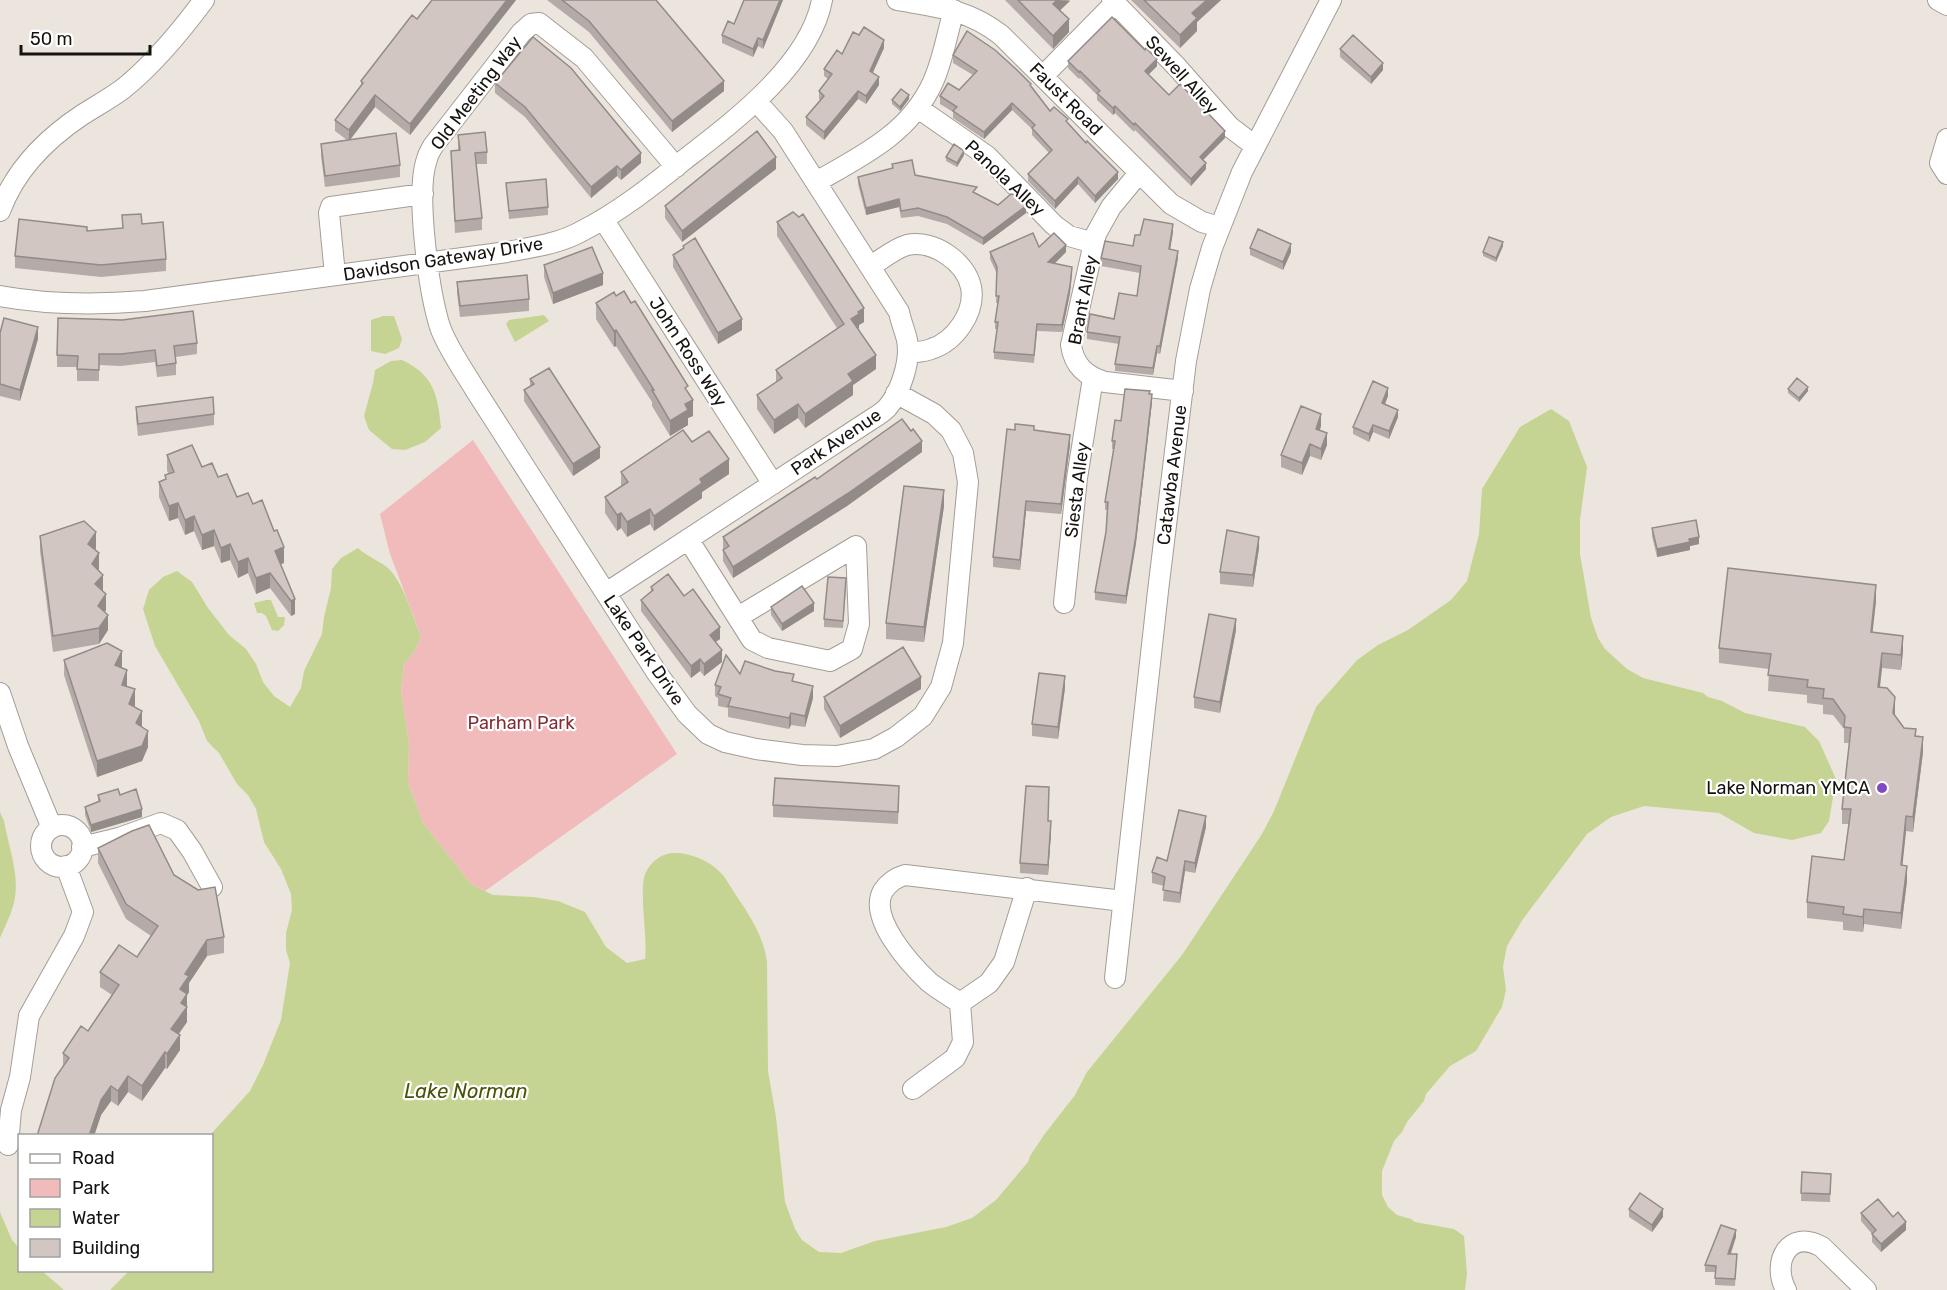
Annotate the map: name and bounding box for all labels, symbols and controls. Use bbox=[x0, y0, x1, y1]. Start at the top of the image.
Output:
scale bar bbox=[21, 18, 150, 56]
text: 50 m bbox=[30, 28, 73, 50]
street label: Sewell Alley bbox=[1141, 31, 1223, 119]
street label: Old Meeting Way bbox=[426, 32, 526, 154]
street label: Faust Road bbox=[1025, 58, 1107, 140]
street label: Panola Alley bbox=[960, 135, 1050, 221]
street label: Davidson Gateway Drive bbox=[341, 232, 545, 286]
street label: Brant Alley bbox=[1064, 253, 1102, 347]
street label: John Ross Way bbox=[644, 293, 732, 411]
street label: Park Avenue bbox=[787, 404, 885, 480]
street label: Catawba Avenue bbox=[1152, 404, 1192, 546]
street label: Siesta Alley bbox=[1060, 441, 1094, 539]
street label: Lake Park Drive bbox=[599, 591, 689, 709]
park label: Parham Park bbox=[468, 712, 575, 734]
place label: Lake Norman YMCA bbox=[1706, 777, 1870, 799]
marker: Lake Norman YMCA bbox=[1875, 781, 1889, 795]
water label: Lake Norman bbox=[404, 1079, 528, 1103]
legend bbox=[18, 1134, 213, 1272]
text: Road bbox=[72, 1147, 115, 1169]
text: Park bbox=[72, 1177, 110, 1199]
text: Water bbox=[72, 1207, 120, 1229]
text: Building bbox=[72, 1237, 140, 1259]

